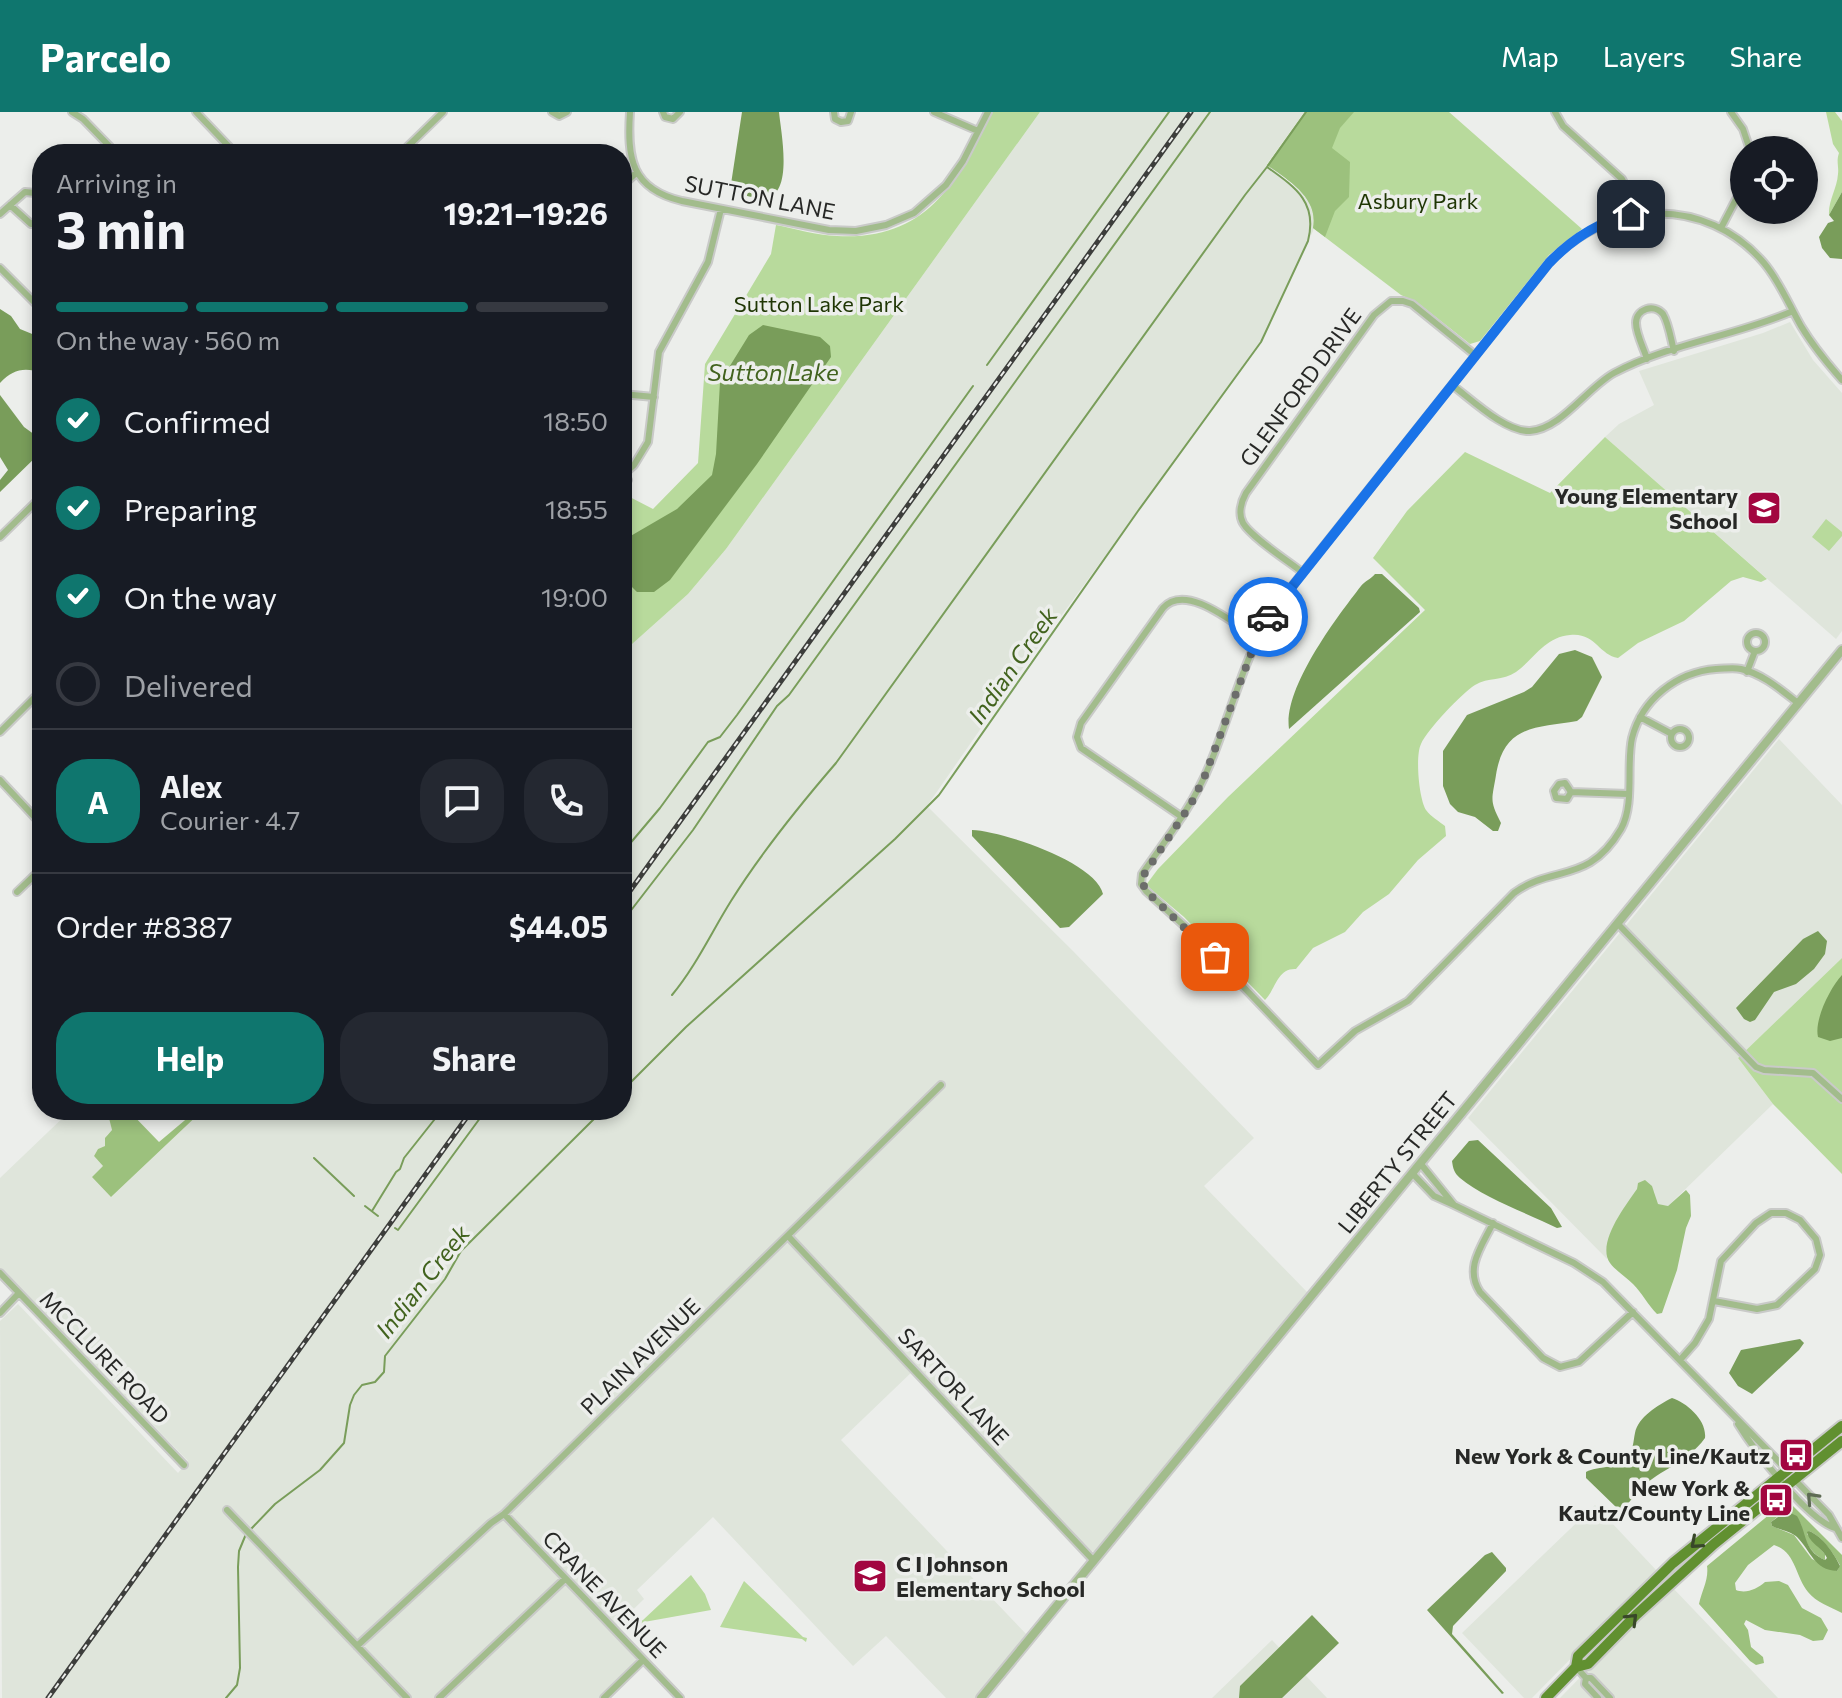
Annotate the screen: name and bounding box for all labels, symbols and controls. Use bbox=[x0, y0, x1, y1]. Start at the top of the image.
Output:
text: Parcelo bbox=[40, 33, 171, 80]
text: Map bbox=[1501, 39, 1559, 73]
text: Layers bbox=[1603, 39, 1685, 73]
text: Share bbox=[1729, 39, 1802, 73]
map controls bbox=[1730, 136, 1818, 224]
button: locate bbox=[1730, 136, 1818, 224]
text: Arriving in bbox=[56, 167, 177, 198]
street label: SUTTON LANE bbox=[682, 169, 838, 225]
pin bbox=[1597, 180, 1665, 248]
park label: Asbury Park bbox=[1358, 187, 1479, 214]
icon: home bbox=[1609, 192, 1653, 236]
text: 19:21–19:26 bbox=[444, 194, 608, 231]
text: 3 min bbox=[56, 196, 186, 260]
park label: Sutton Lake Park bbox=[734, 290, 904, 317]
street label: GLENFORD DRIVE bbox=[1233, 302, 1367, 472]
text: On the way · 560 m bbox=[56, 324, 280, 355]
water label: Sutton Lake bbox=[707, 357, 839, 386]
icon: check bbox=[56, 398, 100, 442]
text: Confirmed bbox=[124, 402, 271, 439]
text: 18:50 bbox=[543, 405, 608, 436]
place label: Young Elementary School bbox=[1554, 482, 1738, 534]
icon: check bbox=[56, 486, 100, 530]
school or university icon: Young Elementary School bbox=[1745, 489, 1783, 527]
text: Preparing bbox=[124, 490, 257, 527]
text: 18:55 bbox=[545, 493, 608, 524]
icon: check bbox=[56, 574, 100, 618]
courier bbox=[1228, 577, 1308, 657]
text: On the way bbox=[124, 578, 277, 615]
text: 19:00 bbox=[541, 581, 608, 612]
icon: car bbox=[1246, 595, 1290, 639]
water label: Indian Creek bbox=[961, 600, 1063, 729]
text: Delivered bbox=[124, 666, 253, 703]
button: chat bbox=[420, 759, 504, 843]
button: phone bbox=[524, 759, 608, 843]
text: Alex bbox=[160, 767, 223, 804]
text: A bbox=[87, 783, 109, 820]
text: Courier · 4.7 bbox=[160, 804, 300, 835]
text: Order #8387 bbox=[56, 907, 233, 944]
text: $44.05 bbox=[509, 907, 608, 944]
pin bbox=[1181, 923, 1249, 991]
icon: bag bbox=[1193, 935, 1237, 979]
button: Help bbox=[56, 1012, 324, 1104]
button: Share bbox=[340, 1012, 608, 1104]
street label: LIBERTY STREET bbox=[1332, 1086, 1462, 1238]
water label: Indian Creek bbox=[369, 1218, 476, 1343]
street label: MCCLURE ROAD bbox=[35, 1285, 175, 1429]
street label: PLAIN AVENUE bbox=[575, 1292, 705, 1420]
street label: SARTOR LANE bbox=[893, 1322, 1015, 1450]
bus stop icon: New York & County Line/Kautz bbox=[1777, 1436, 1815, 1474]
place label: New York & County Line/Kautz bbox=[1454, 1442, 1770, 1469]
place label: New York & Kautz/County Line bbox=[1558, 1474, 1750, 1526]
bus stop icon: New York & Kautz/County Line bbox=[1757, 1481, 1795, 1519]
one-way arrow bbox=[1807, 1492, 1821, 1507]
street label: CRANE AVENUE bbox=[538, 1525, 672, 1663]
one-way arrow bbox=[1691, 1533, 1706, 1548]
place label: C I Johnson Elementary School bbox=[896, 1550, 1085, 1602]
school or university icon: C I Johnson Elementary School bbox=[851, 1557, 889, 1595]
one-way arrow bbox=[1623, 1614, 1637, 1628]

